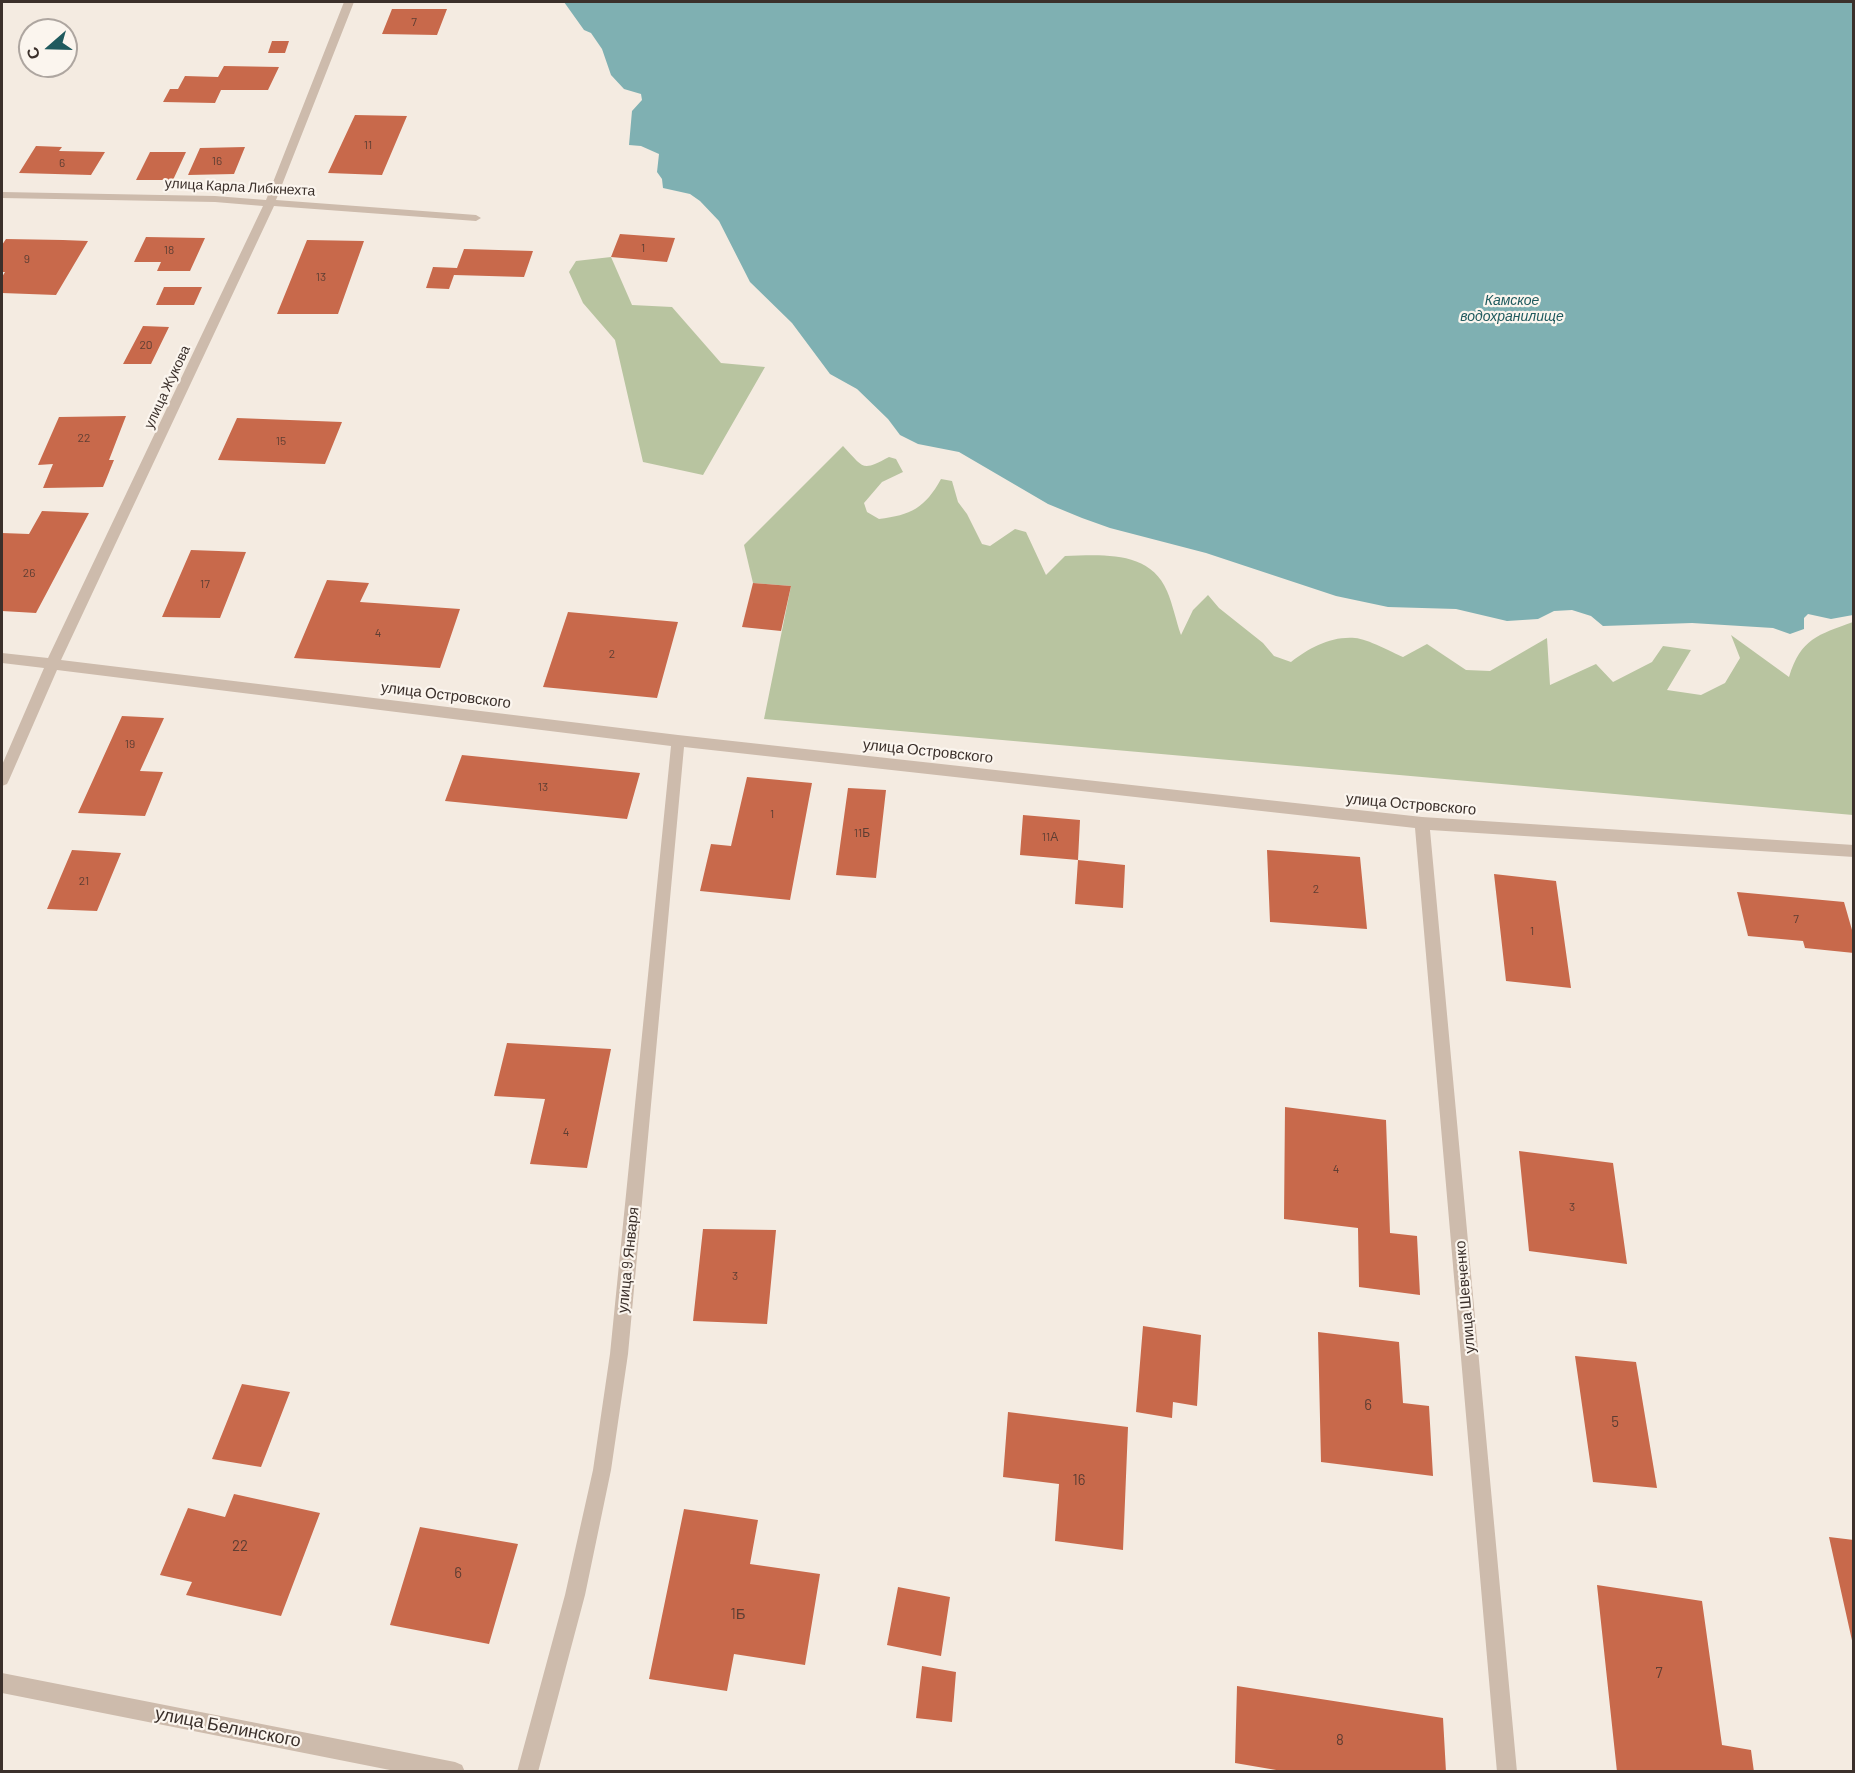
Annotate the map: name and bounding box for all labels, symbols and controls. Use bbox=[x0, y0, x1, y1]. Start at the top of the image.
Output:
house number: 7 bbox=[411, 15, 417, 29]
north arrow bbox=[18, 18, 78, 78]
text: С bbox=[22, 45, 43, 62]
house number: 11 bbox=[364, 138, 372, 152]
house number: 16 bbox=[212, 154, 222, 168]
house number: 6 bbox=[59, 156, 65, 170]
street label: улица Карла Либкнехта bbox=[164, 175, 316, 199]
house number: 1 bbox=[641, 241, 645, 255]
house number: 18 bbox=[164, 243, 174, 257]
house number: 9 bbox=[24, 252, 30, 266]
house number: 13 bbox=[316, 270, 326, 284]
water label: Камское водохранилище bbox=[1460, 292, 1564, 324]
house number: 20 bbox=[139, 338, 153, 352]
street label: улица Жукова bbox=[140, 343, 194, 431]
house number: 22 bbox=[78, 431, 90, 445]
house number: 15 bbox=[276, 434, 286, 448]
house number: 26 bbox=[23, 566, 35, 580]
house number: 17 bbox=[200, 577, 210, 591]
house number: 4 bbox=[375, 626, 381, 640]
house number: 2 bbox=[609, 647, 615, 661]
street label: улица Островского bbox=[380, 678, 512, 712]
street label: улица Островского bbox=[862, 735, 994, 767]
house number: 19 bbox=[125, 737, 135, 751]
house number: 13 bbox=[538, 780, 548, 794]
street label: улица Островского bbox=[1345, 789, 1477, 819]
house number: 1 bbox=[770, 807, 774, 821]
house number: 11Б bbox=[854, 826, 870, 840]
house number: 11А bbox=[1042, 830, 1058, 844]
house number: 21 bbox=[79, 874, 89, 888]
house number: 2 bbox=[1313, 882, 1319, 896]
house number: 7 bbox=[1793, 912, 1799, 926]
house number: 1 bbox=[1530, 924, 1534, 938]
house number: 4 bbox=[563, 1125, 569, 1139]
house number: 4 bbox=[1333, 1162, 1339, 1176]
house number: 3 bbox=[1569, 1200, 1575, 1214]
street label: улица 9 Января bbox=[613, 1206, 643, 1314]
street label: улица Шевченко bbox=[1451, 1240, 1479, 1354]
house number: 3 bbox=[732, 1269, 738, 1283]
house number: 6 bbox=[1364, 1396, 1372, 1414]
house number: 5 bbox=[1611, 1413, 1619, 1431]
house number: 16 bbox=[1073, 1471, 1085, 1489]
house number: 22 bbox=[232, 1537, 248, 1555]
house number: 6 bbox=[454, 1564, 462, 1582]
house number: 1Б bbox=[730, 1605, 746, 1623]
house number: 7 bbox=[1655, 1664, 1663, 1682]
street label: улица Белинского bbox=[153, 1702, 303, 1752]
house number: 8 bbox=[1336, 1731, 1344, 1749]

